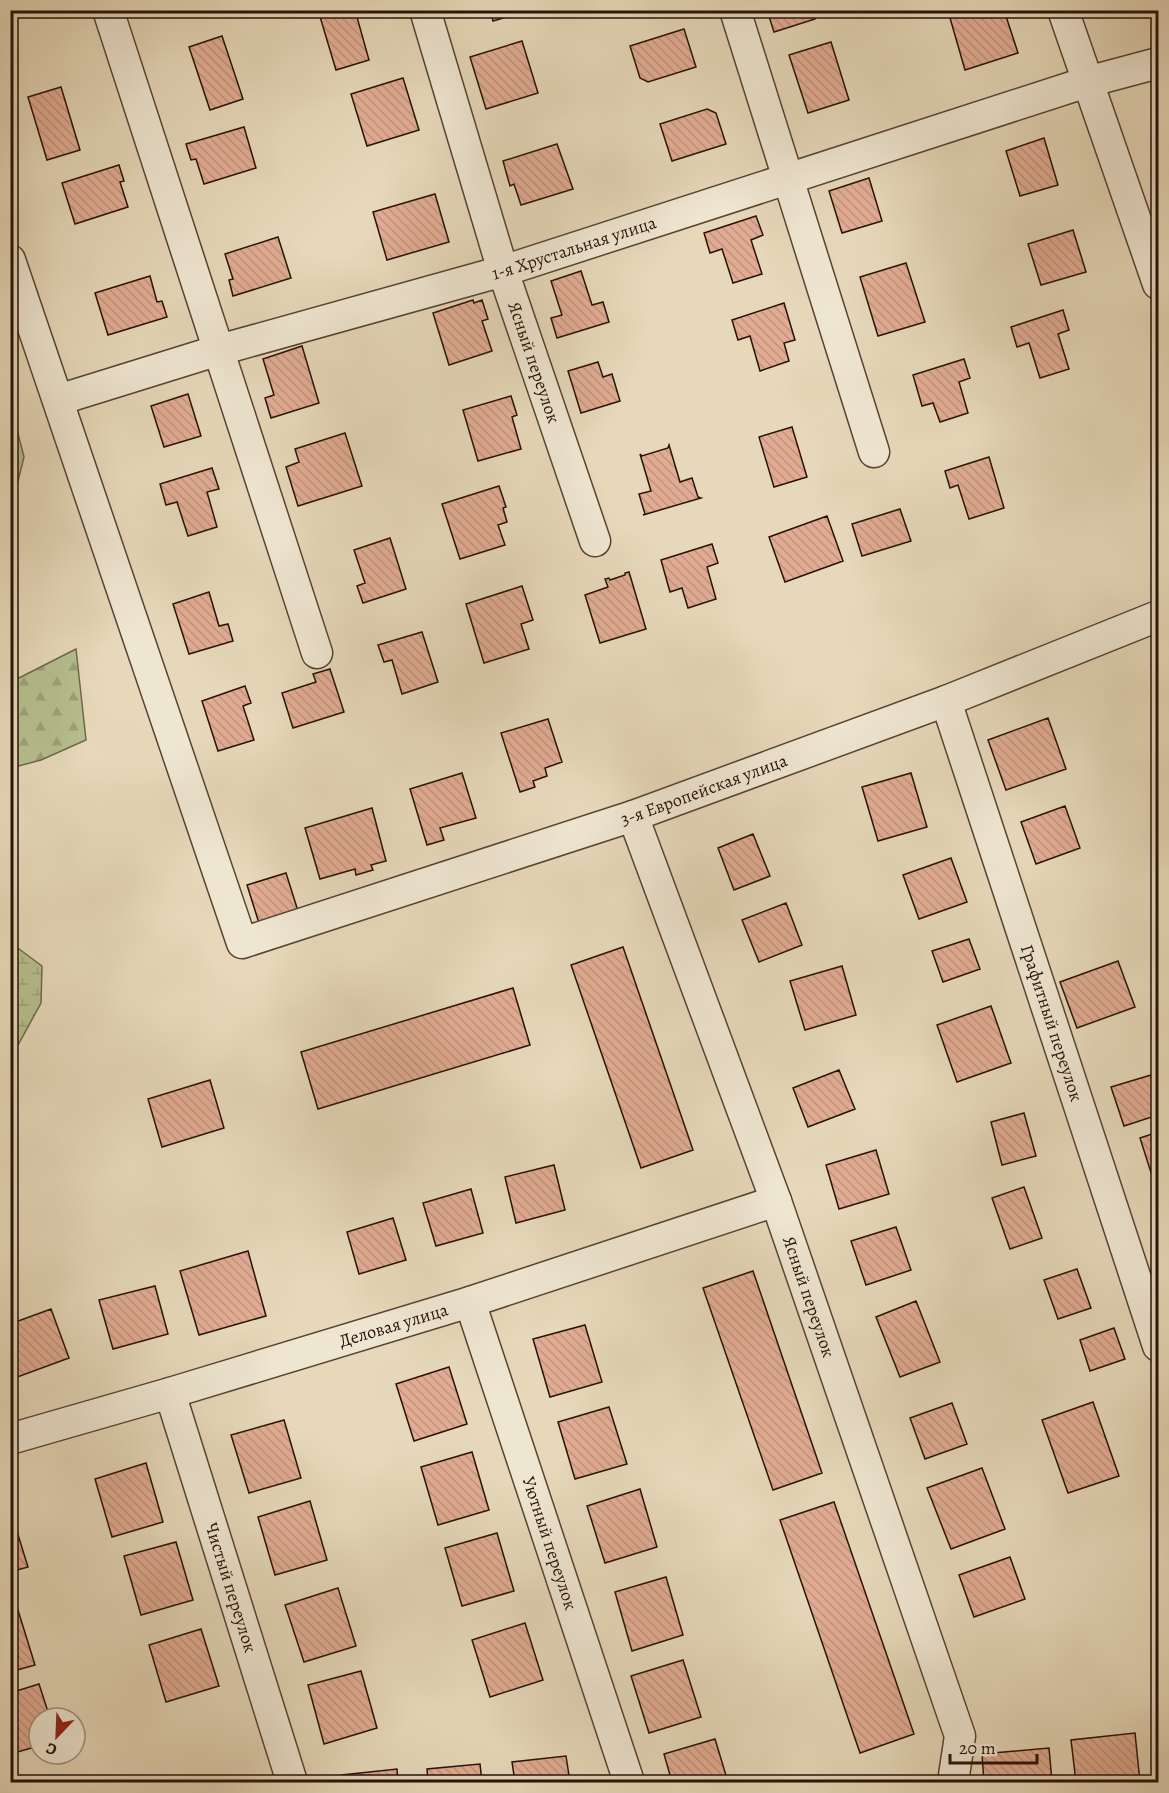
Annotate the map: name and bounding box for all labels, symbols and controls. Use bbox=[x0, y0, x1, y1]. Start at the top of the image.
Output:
street label: 1-я Хрустальная улица bbox=[489, 210, 660, 286]
street label: Ясный переулок bbox=[502, 299, 566, 426]
street label: 3-я Европейская улица bbox=[618, 748, 791, 831]
street label: Графитный переулок bbox=[1015, 941, 1089, 1105]
street label: Ясный переулок bbox=[777, 1233, 841, 1361]
street label: Деловая улица bbox=[336, 1297, 452, 1353]
street label: Уютный переулок bbox=[517, 1473, 583, 1613]
street label: Чистый переулок bbox=[199, 1520, 263, 1656]
north arrow bbox=[27, 1706, 87, 1766]
scale bar bbox=[950, 1727, 1037, 1765]
text: 20 m bbox=[959, 1736, 996, 1760]
text: С bbox=[43, 1737, 60, 1761]

